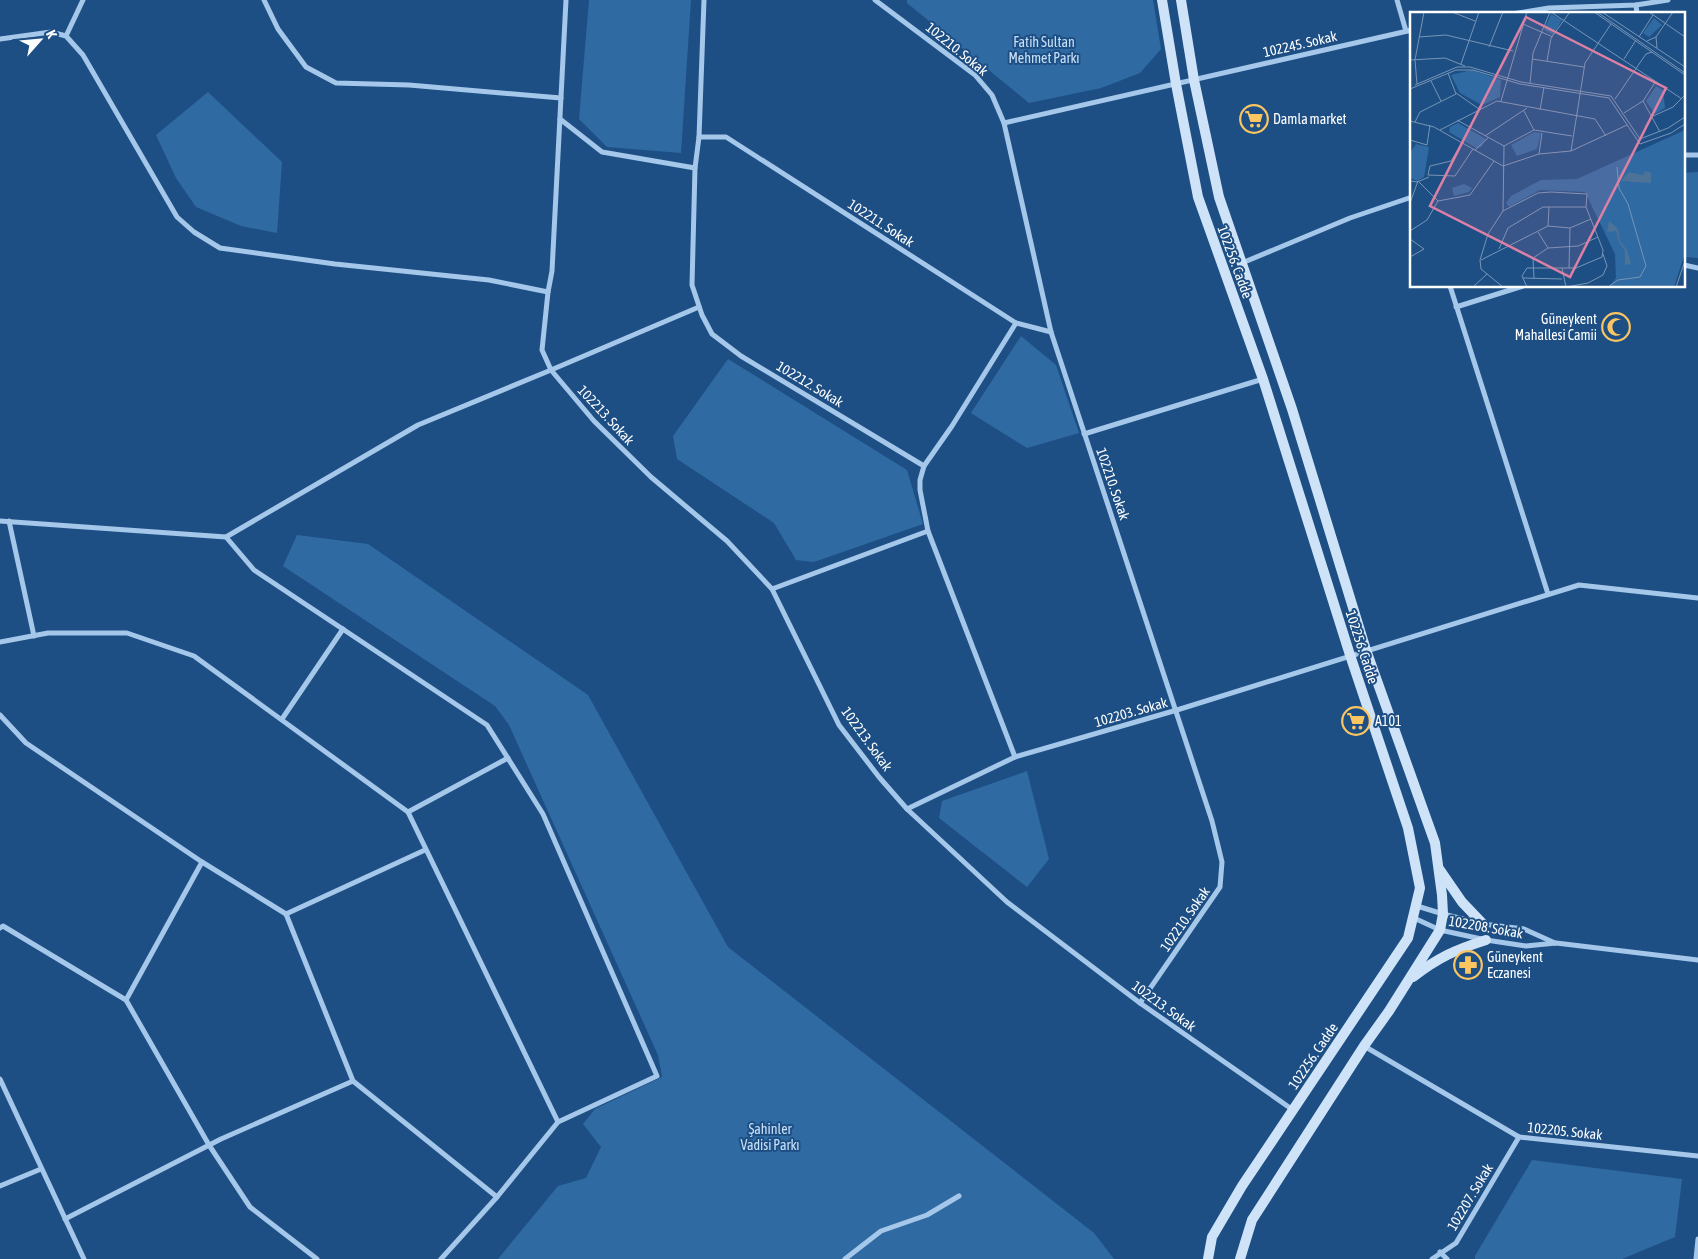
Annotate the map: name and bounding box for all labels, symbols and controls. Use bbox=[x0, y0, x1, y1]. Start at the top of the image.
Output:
inset map bbox=[1410, 12, 1686, 288]
north arrow bbox=[15, 15, 65, 65]
street label: 102210. Sokak bbox=[923, 19, 991, 79]
text: K bbox=[43, 27, 60, 41]
street label: 102245. Sokak bbox=[1262, 28, 1338, 60]
park label: Fatih Sultan Mehmet Parkı bbox=[1008, 34, 1080, 66]
supermarket icon: Damla market bbox=[1239, 104, 1269, 134]
place label: Damla market bbox=[1273, 111, 1347, 127]
street label: 102211. Sokak bbox=[845, 196, 917, 250]
street label: 102256. Cadde bbox=[1214, 223, 1256, 301]
place label: Güneykent Mahallesi Camii bbox=[1515, 311, 1597, 343]
mosque icon: Güneykent Mahallesi Camii bbox=[1601, 312, 1631, 342]
street label: 102212. Sokak bbox=[774, 358, 846, 410]
street label: 102213. Sokak bbox=[575, 382, 637, 448]
street label: 102210. Sokak bbox=[1093, 446, 1133, 522]
street label: 102256. Cadde bbox=[1343, 608, 1381, 686]
street label: 102203. Sokak bbox=[1093, 694, 1169, 730]
street label: 102213. Sokak bbox=[838, 704, 896, 774]
supermarket icon: A101 bbox=[1341, 706, 1371, 736]
place label: A101 bbox=[1375, 713, 1402, 729]
street label: 102210. Sokak bbox=[1157, 884, 1213, 954]
street label: 102208. Sokak bbox=[1448, 913, 1524, 941]
place label: Güneykent Eczanesi bbox=[1487, 949, 1543, 981]
pharmacy icon: Güneykent Eczanesi bbox=[1453, 950, 1483, 980]
street label: 102213. Sokak bbox=[1129, 977, 1199, 1035]
street label: 102256. Cadde bbox=[1285, 1020, 1341, 1092]
street label: 102205. Sokak bbox=[1527, 1119, 1603, 1143]
park label: Şahinler Vadisi Parkı bbox=[740, 1121, 800, 1153]
street label: 102207. Sokak bbox=[1444, 1161, 1496, 1233]

